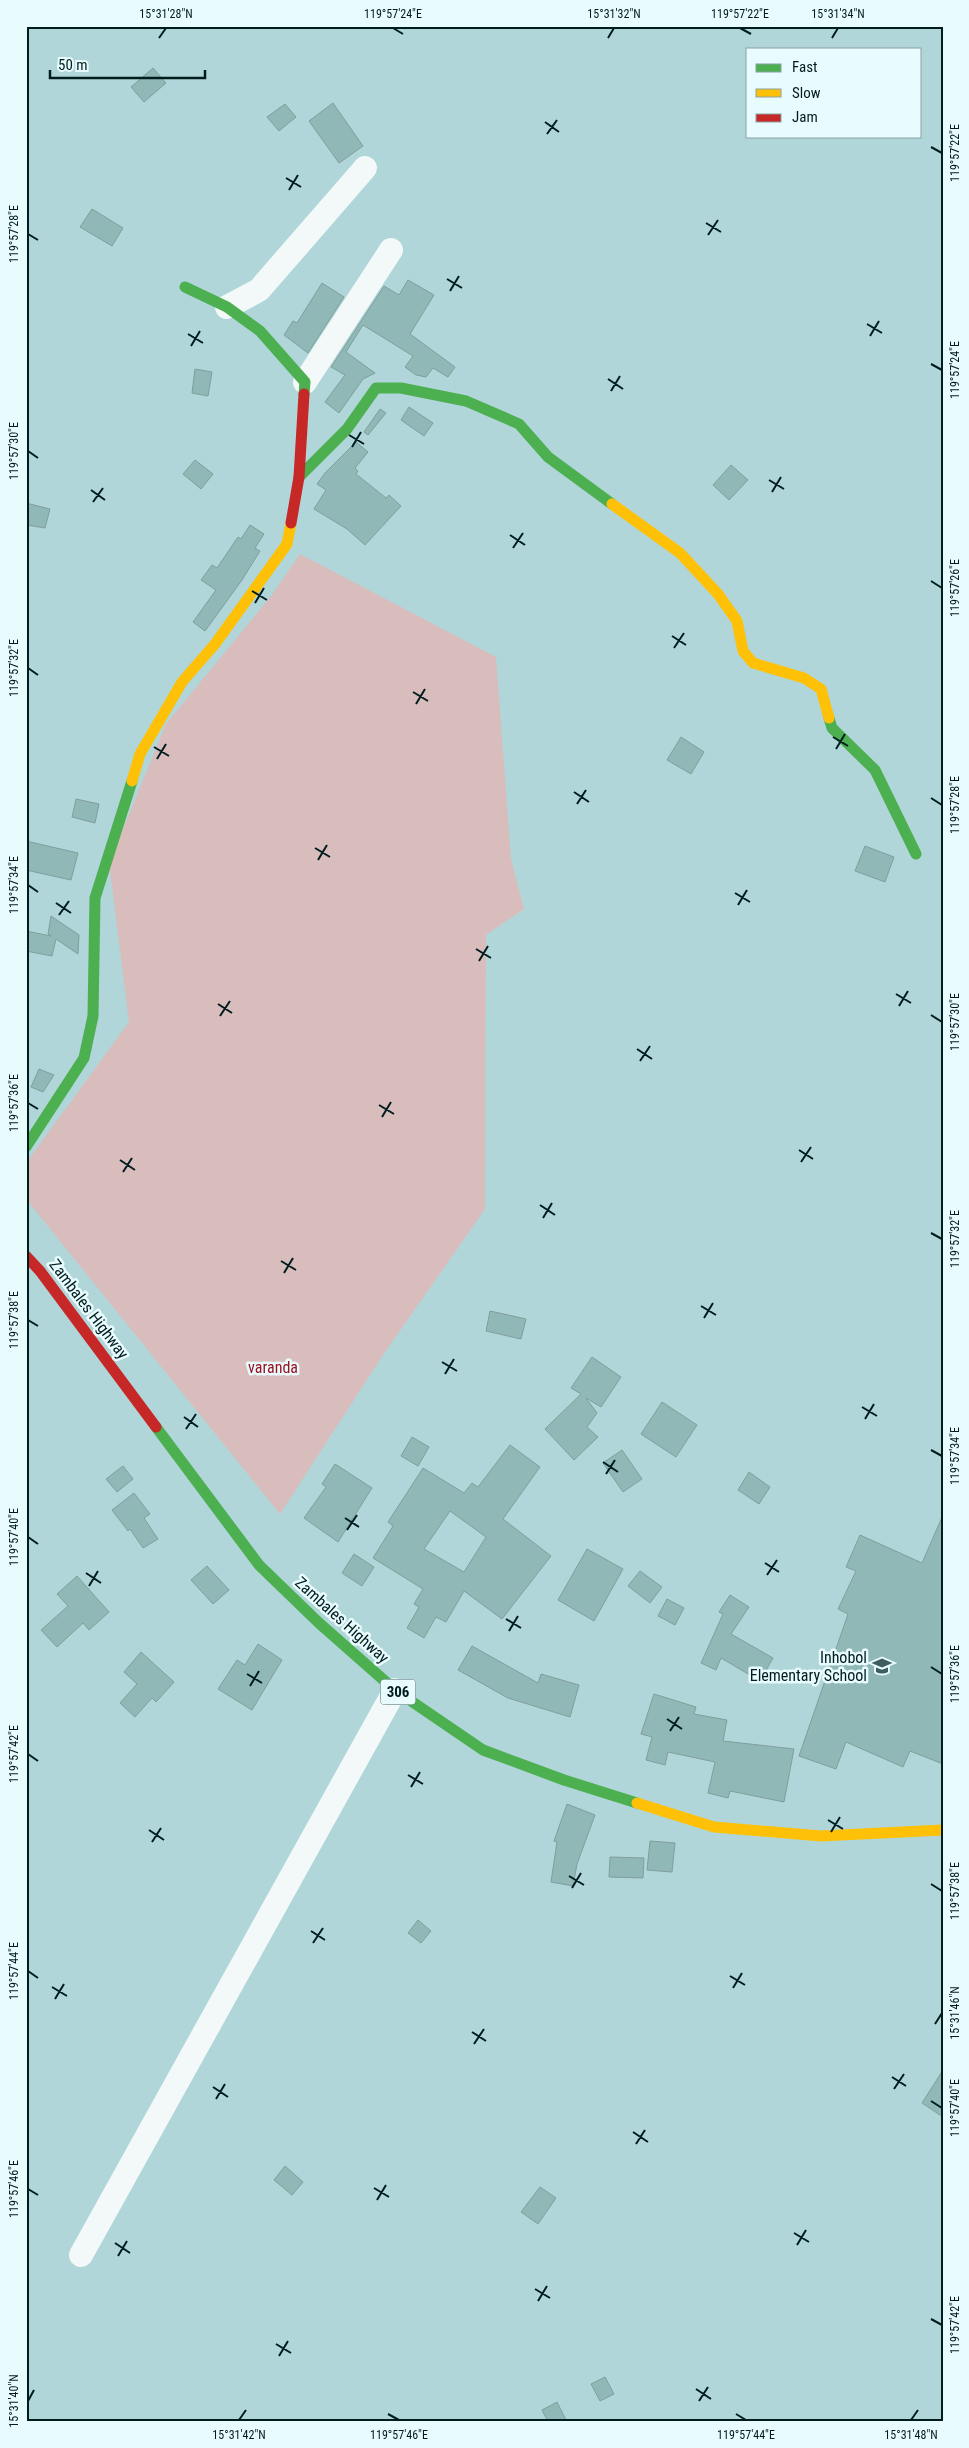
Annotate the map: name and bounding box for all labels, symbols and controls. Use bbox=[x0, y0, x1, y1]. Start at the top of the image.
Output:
text: 15°31'28"N bbox=[139, 7, 193, 21]
text: 119°57'24"E bbox=[364, 7, 422, 21]
text: 15°31'32"N bbox=[587, 7, 641, 21]
text: 119°57'22"E bbox=[711, 7, 769, 21]
text: 15°31'34"N bbox=[811, 7, 865, 21]
scale bar bbox=[50, 48, 205, 80]
legend bbox=[746, 48, 922, 138]
text: 50 m bbox=[58, 56, 88, 74]
text: Fast bbox=[792, 58, 817, 76]
text: Slow bbox=[792, 84, 821, 102]
text: Jam bbox=[792, 108, 818, 126]
text: 119°57'22"E bbox=[948, 124, 962, 182]
text: 119°57'28"E bbox=[7, 205, 21, 263]
text: 119°57'24"E bbox=[948, 341, 962, 399]
text: 119°57'30"E bbox=[7, 422, 21, 480]
text: 119°57'26"E bbox=[948, 559, 962, 617]
text: 119°57'32"E bbox=[7, 639, 21, 697]
text: 119°57'28"E bbox=[948, 776, 962, 834]
text: 119°57'34"E bbox=[7, 856, 21, 914]
text: 119°57'30"E bbox=[948, 993, 962, 1051]
text: 119°57'36"E bbox=[7, 1074, 21, 1132]
text: 119°57'32"E bbox=[948, 1210, 962, 1268]
street label: Zambales Highway bbox=[45, 1256, 133, 1363]
text: 119°57'38"E bbox=[7, 1291, 21, 1349]
park label: varanda bbox=[248, 1358, 298, 1377]
text: 119°57'34"E bbox=[948, 1427, 962, 1485]
text: 119°57'40"E bbox=[7, 1508, 21, 1566]
street label: Zambales Highway bbox=[291, 1573, 393, 1667]
text: 119°57'36"E bbox=[948, 1645, 962, 1703]
place label: Inhobol Elementary School bbox=[750, 1648, 867, 1685]
school or university icon: Inhobol Elementary School bbox=[871, 1655, 893, 1677]
road number: 306 bbox=[380, 1680, 416, 1704]
text: 119°57'42"E bbox=[7, 1725, 21, 1783]
text: 119°57'38"E bbox=[948, 1862, 962, 1920]
text: 119°57'44"E bbox=[7, 1942, 21, 2000]
text: 15°31'46"N bbox=[948, 1986, 962, 2040]
text: 119°57'40"E bbox=[948, 2079, 962, 2137]
text: 119°57'46"E bbox=[7, 2160, 21, 2218]
text: 119°57'42"E bbox=[948, 2296, 962, 2354]
text: 15°31'40"N bbox=[7, 2374, 21, 2428]
text: 15°31'42"N bbox=[212, 2428, 266, 2442]
text: 119°57'46"E bbox=[370, 2428, 428, 2442]
text: 119°57'44"E bbox=[717, 2428, 775, 2442]
text: 15°31'48"N bbox=[884, 2428, 938, 2442]

